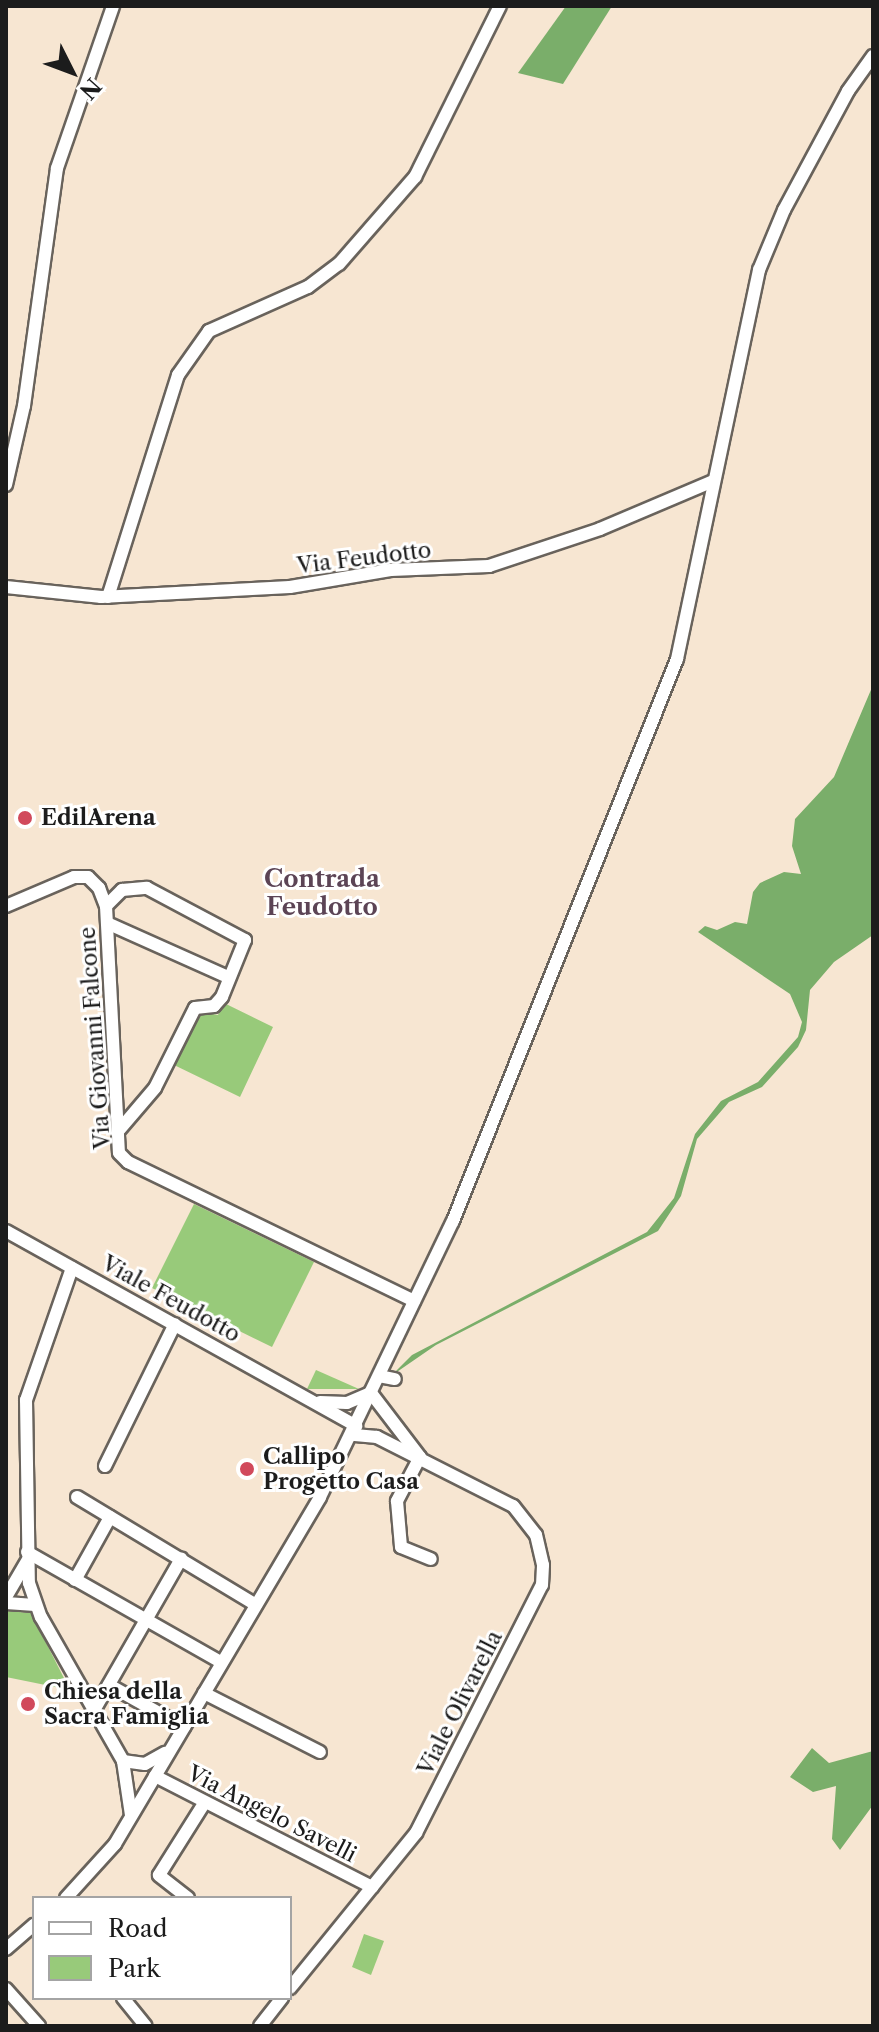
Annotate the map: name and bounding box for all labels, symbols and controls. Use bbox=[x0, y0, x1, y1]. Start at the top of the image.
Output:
north arrow bbox=[32, 32, 112, 112]
text: N bbox=[74, 72, 107, 105]
street label: Via Feudotto bbox=[295, 537, 433, 579]
place label: EdilArena bbox=[41, 805, 156, 831]
marker: EdilArena bbox=[16, 809, 34, 827]
district label: Contrada Feudotto bbox=[264, 865, 380, 921]
street label: Via Giovanni Falcone bbox=[74, 926, 116, 1150]
street label: Viale Feudotto bbox=[97, 1250, 245, 1348]
place label: Callipo Progetto Casa bbox=[263, 1443, 419, 1494]
marker: Callipo Progetto Casa bbox=[238, 1460, 256, 1478]
street label: Viale Olivarella bbox=[412, 1626, 508, 1780]
place label: Chiesa della Sacra Famiglia bbox=[44, 1678, 209, 1730]
marker: Chiesa della Sacra Famiglia bbox=[19, 1695, 37, 1713]
street label: Via Angelo Savelli bbox=[183, 1760, 361, 1868]
legend bbox=[32, 1896, 292, 2000]
text: Road bbox=[108, 1914, 167, 1943]
text: Park bbox=[108, 1954, 160, 1983]

